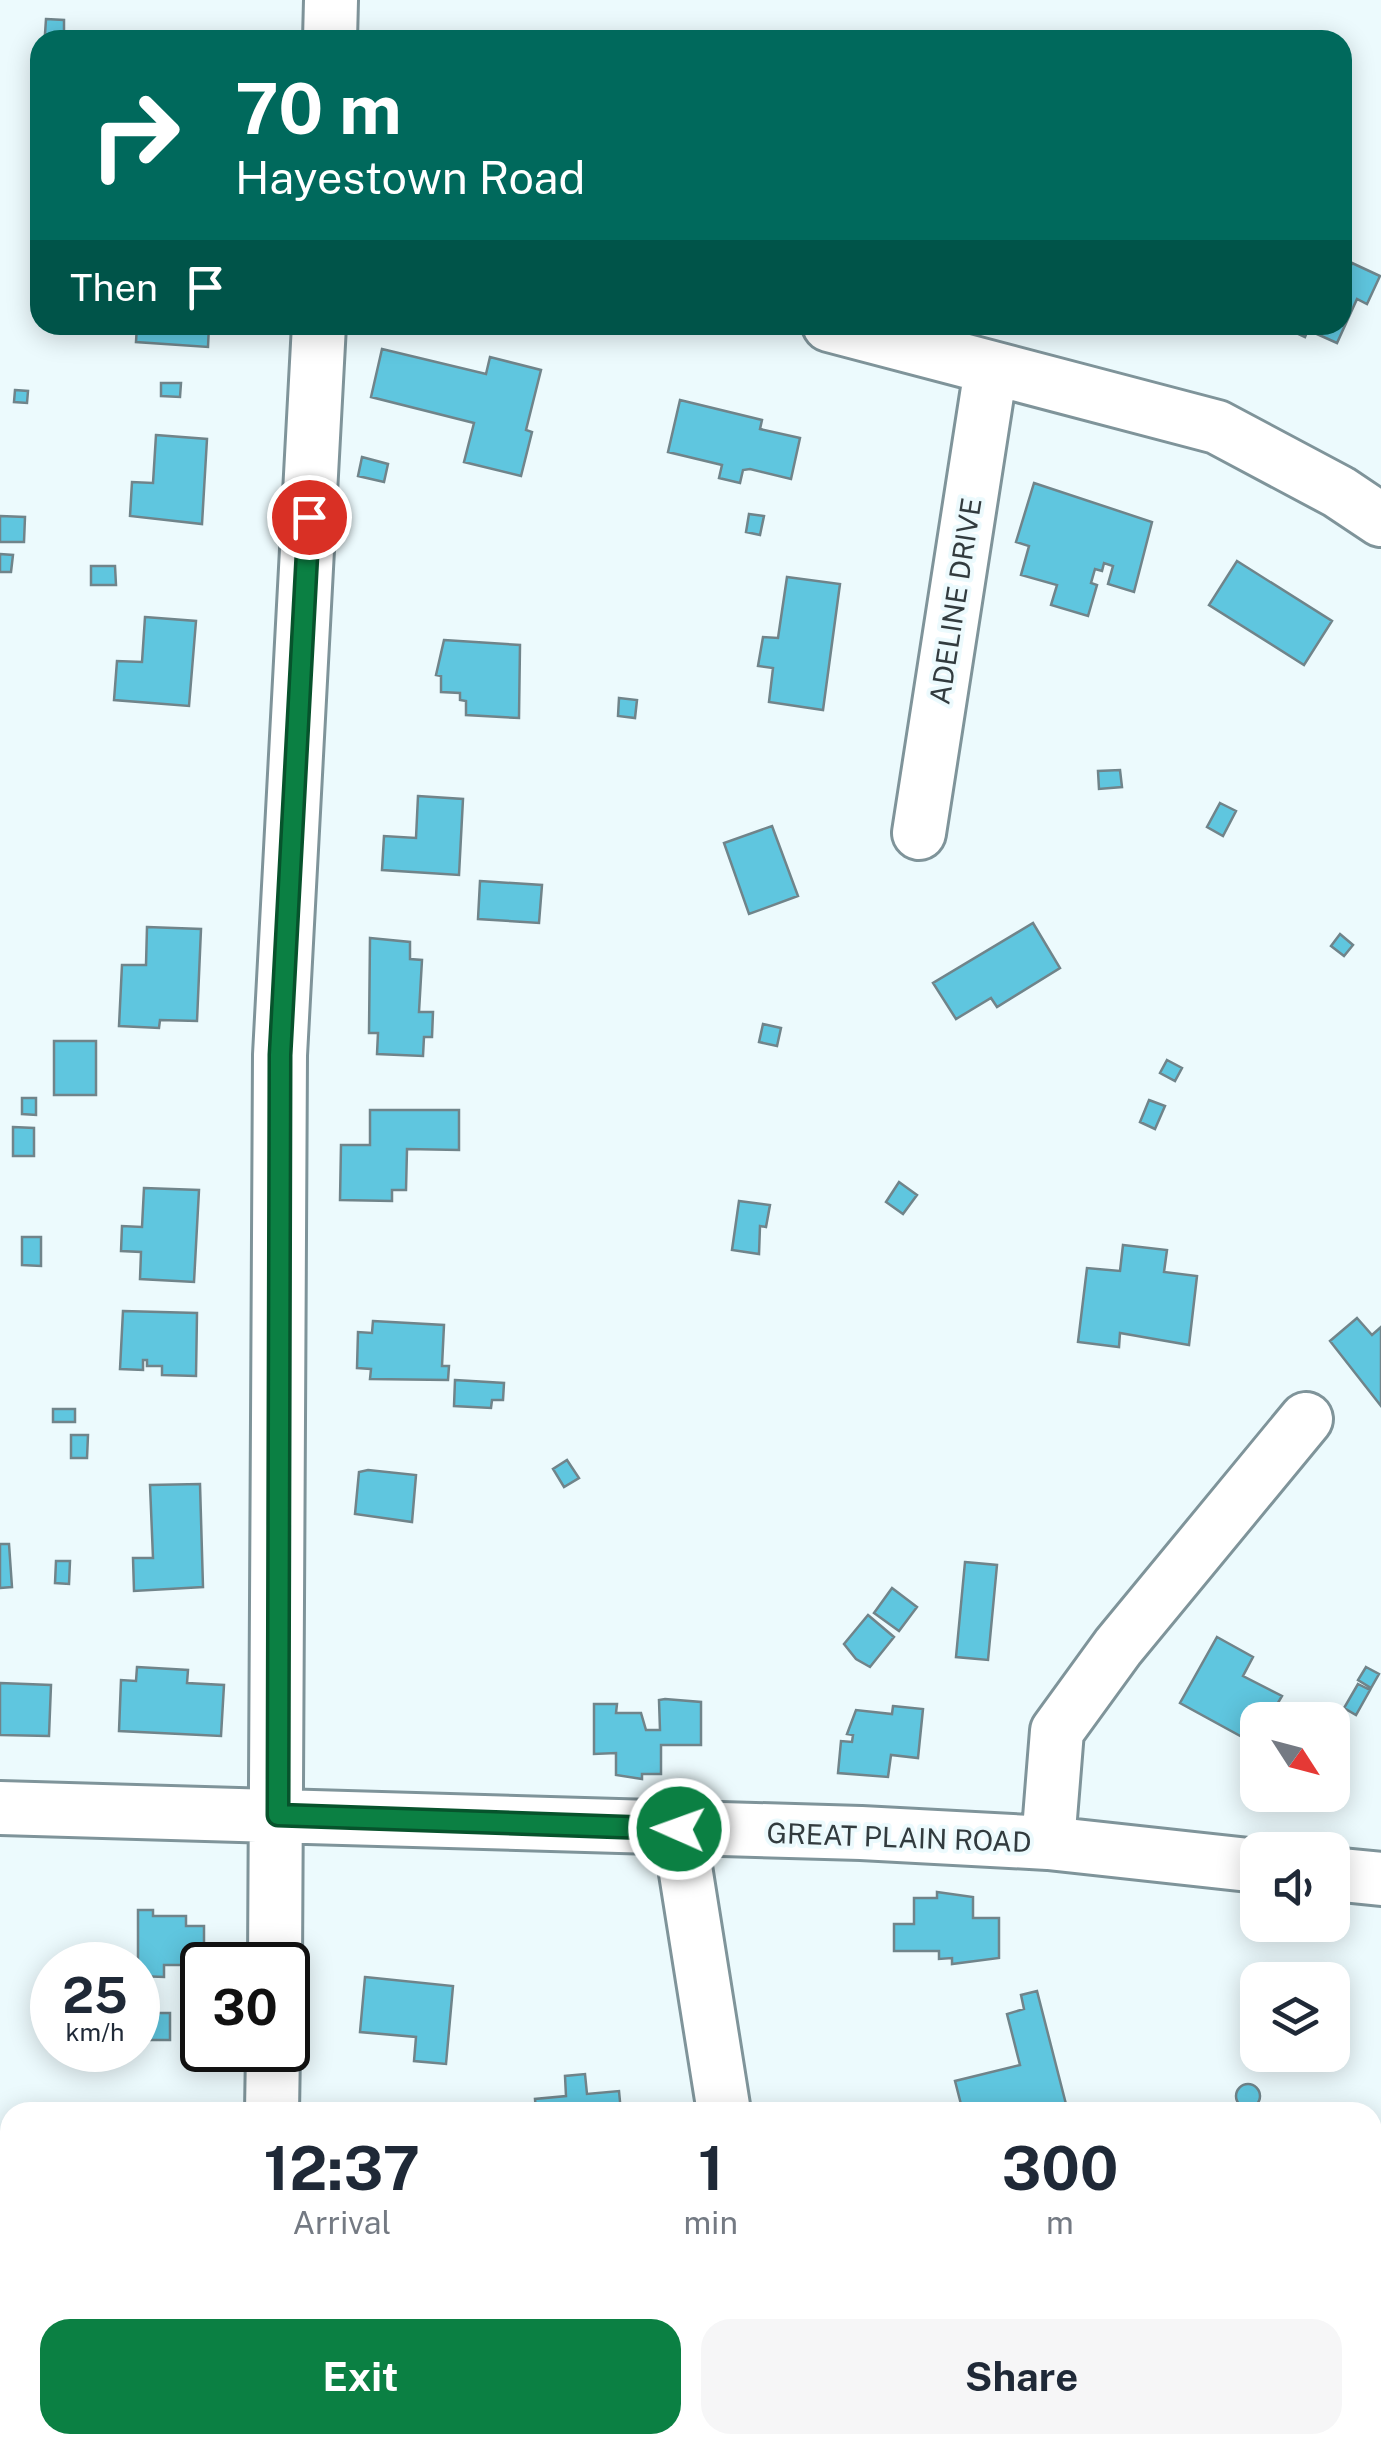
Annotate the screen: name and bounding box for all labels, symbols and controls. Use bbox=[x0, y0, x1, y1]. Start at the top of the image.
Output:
text: 70 m bbox=[235, 67, 402, 150]
icon: right bbox=[70, 70, 200, 200]
text: Hayestown Road bbox=[235, 151, 585, 204]
icon: arrive bbox=[178, 260, 233, 315]
text: Then bbox=[70, 265, 158, 310]
pin bbox=[267, 475, 352, 560]
icon: arrive bbox=[282, 490, 337, 545]
street label: ADELINE DRIVE bbox=[922, 495, 988, 707]
north arrow bbox=[1240, 1702, 1350, 1812]
map controls bbox=[1240, 1702, 1350, 2072]
position arrow bbox=[627, 1777, 731, 1881]
street label: GREAT PLAIN ROAD bbox=[766, 1816, 1032, 1858]
button: sound bbox=[1240, 1832, 1350, 1942]
speed limit sign: 30 bbox=[180, 1942, 310, 2072]
button: layers bbox=[1240, 1962, 1350, 2072]
text: 25 bbox=[62, 1965, 128, 2024]
text: km/h bbox=[66, 2017, 124, 2047]
text: 12:37 bbox=[264, 2133, 420, 2204]
text: 1 bbox=[698, 2133, 724, 2204]
text: 300 bbox=[1001, 2133, 1118, 2204]
text: Arrival bbox=[292, 2204, 391, 2241]
text: min bbox=[684, 2204, 738, 2241]
text: m bbox=[1046, 2204, 1074, 2241]
button: Exit bbox=[40, 2319, 681, 2434]
button: Share bbox=[701, 2319, 1342, 2434]

